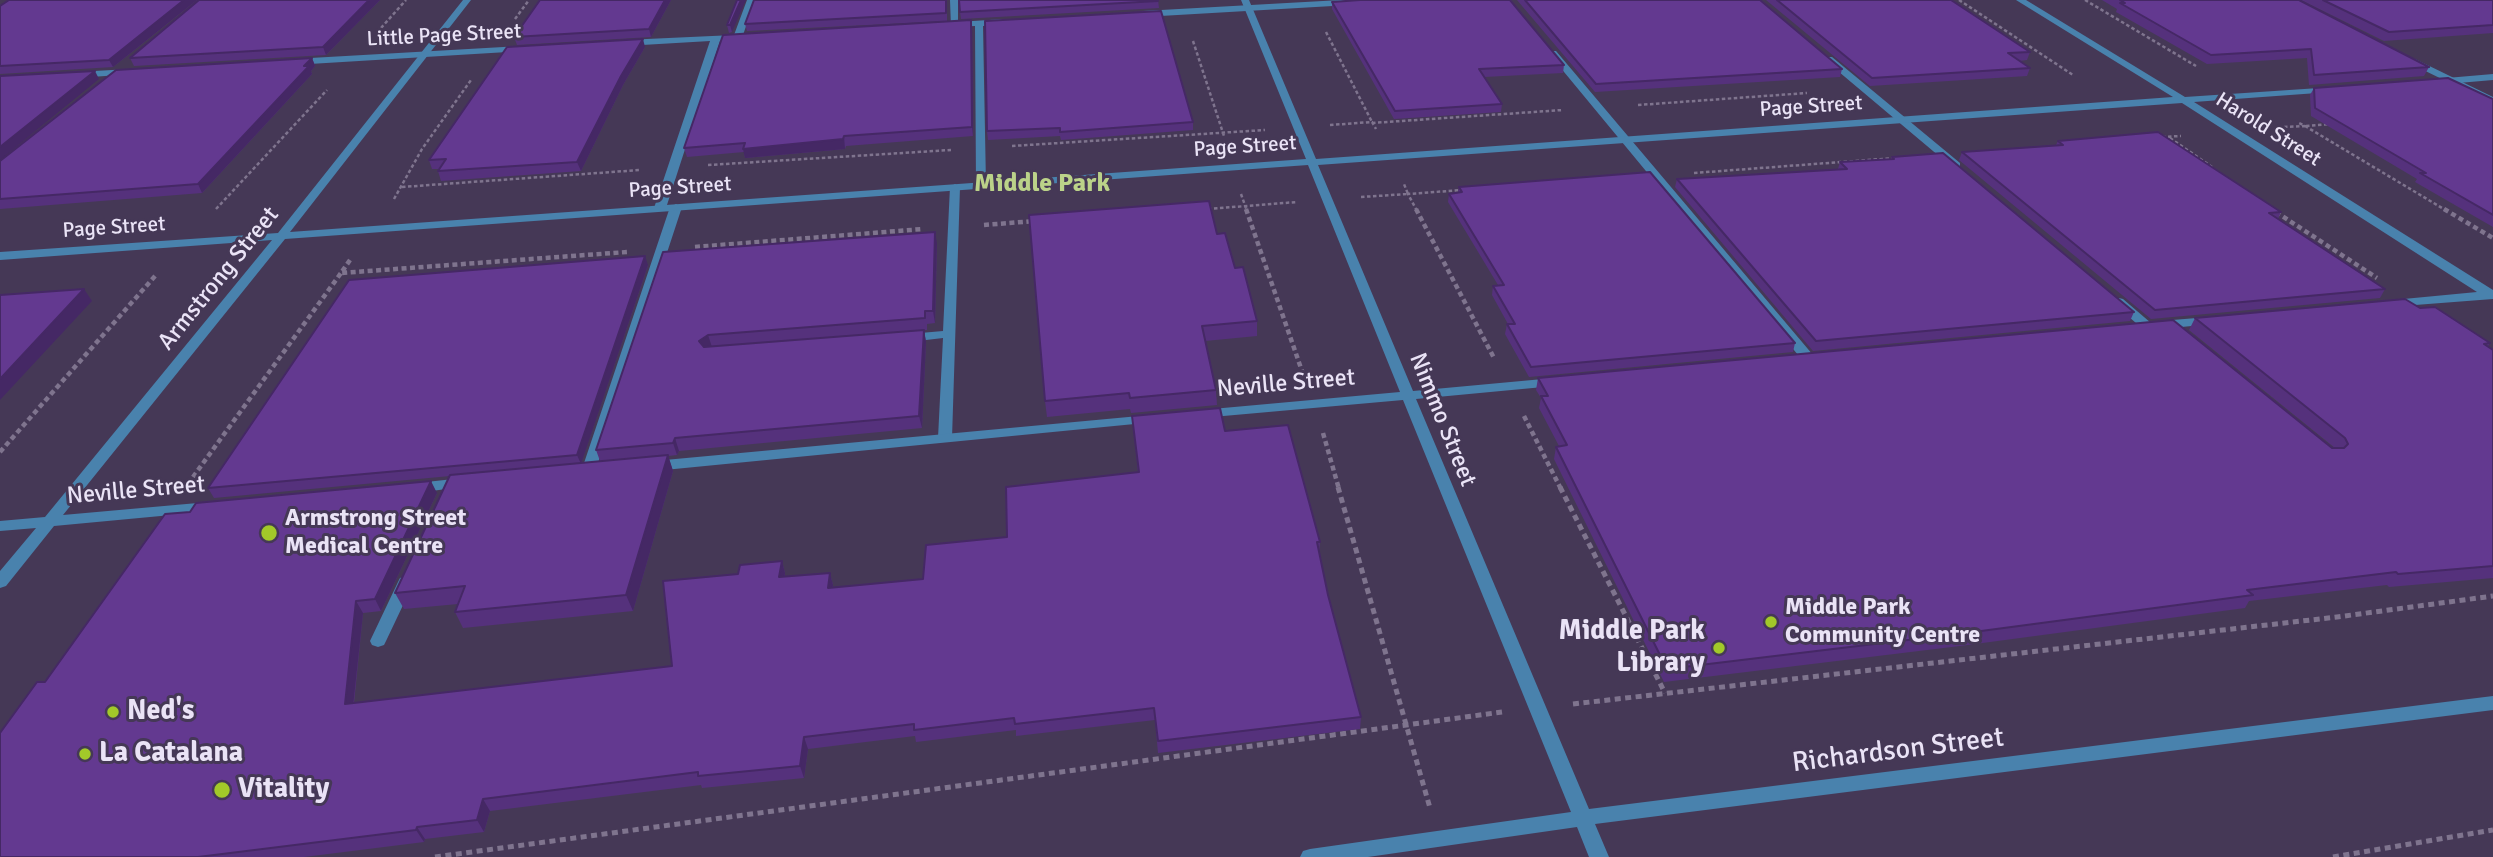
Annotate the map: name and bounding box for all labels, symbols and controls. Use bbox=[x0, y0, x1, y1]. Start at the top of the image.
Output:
street label: Little Page Street bbox=[366, 19, 522, 53]
street label: Harold Street bbox=[2211, 88, 2325, 172]
street label: Page Street bbox=[1759, 91, 1863, 123]
street label: Page Street bbox=[1193, 131, 1297, 163]
district label: Middle Park bbox=[974, 168, 1110, 200]
street label: Page Street bbox=[628, 172, 732, 204]
street label: Armstrong Street bbox=[152, 202, 286, 356]
street label: Page Street bbox=[62, 212, 166, 244]
street label: Nimmo Street bbox=[1402, 349, 1482, 491]
street label: Neville Street bbox=[1216, 364, 1356, 404]
street label: Neville Street bbox=[66, 471, 206, 511]
place label: Armstrong Street Medical Centre bbox=[285, 505, 466, 561]
marker: Armstrong Street Medical Centre bbox=[259, 523, 279, 543]
place label: Middle Park Community Centre bbox=[1785, 594, 1980, 650]
marker: Middle Park Community Centre bbox=[1763, 614, 1779, 630]
place label: Middle Park Library bbox=[1559, 615, 1705, 681]
marker: Middle Park Library bbox=[1711, 640, 1727, 656]
place label: Ned's bbox=[127, 695, 194, 729]
marker: Ned's bbox=[105, 704, 121, 720]
street label: Richardson Street bbox=[1790, 721, 2006, 781]
place label: La Catalana bbox=[99, 737, 243, 771]
marker: La Catalana bbox=[77, 746, 93, 762]
place label: Vitality bbox=[238, 773, 329, 807]
marker: Vitality bbox=[212, 780, 232, 800]

